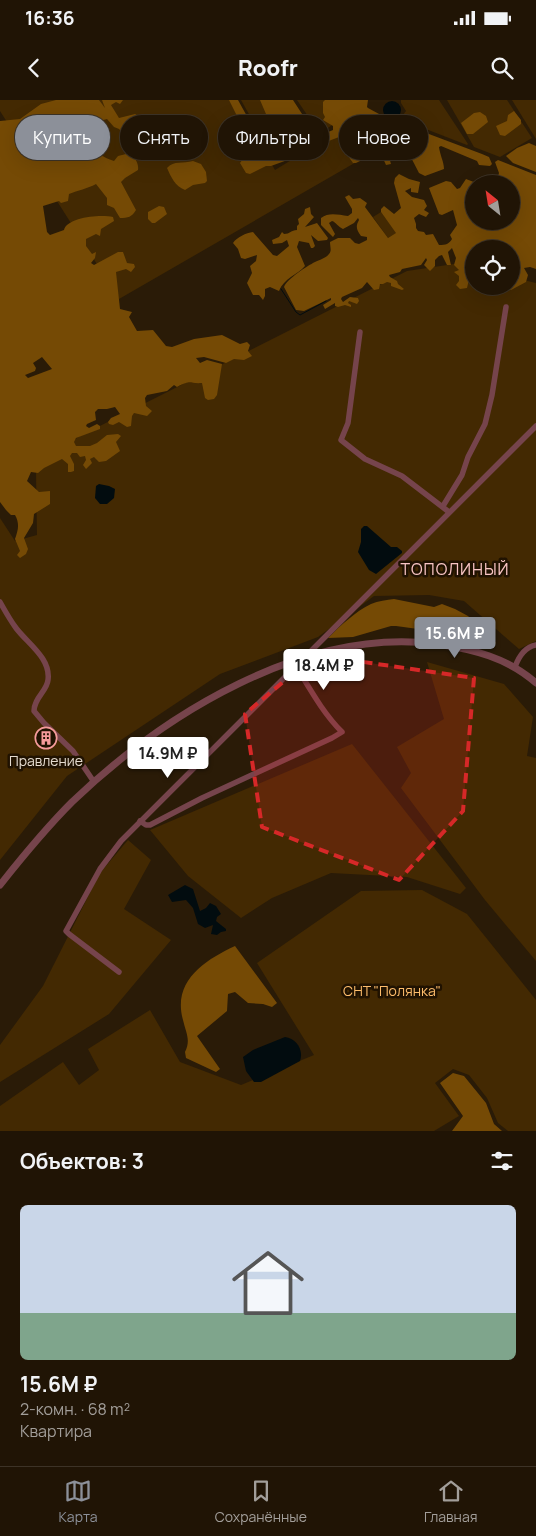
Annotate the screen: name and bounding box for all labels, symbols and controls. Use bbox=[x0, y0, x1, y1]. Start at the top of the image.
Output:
text: 16:36 bbox=[25, 5, 75, 31]
text: Roofr bbox=[238, 53, 298, 83]
icon: back bbox=[20, 54, 48, 82]
icon: search bbox=[488, 54, 516, 82]
chip: Купить bbox=[15, 115, 110, 160]
chip: Снять bbox=[120, 115, 208, 160]
chip: Фильтры bbox=[218, 115, 329, 160]
chip: Новое bbox=[339, 115, 428, 160]
north arrow bbox=[465, 175, 520, 230]
map controls bbox=[465, 175, 520, 295]
button: locate bbox=[465, 240, 520, 295]
district label: ТОПОЛИНЫЙ bbox=[400, 558, 510, 580]
pin: 15.6M ₽ bbox=[409, 616, 501, 659]
text: 15.6M ₽ bbox=[425, 622, 485, 644]
pin: 18.4M ₽ bbox=[278, 648, 370, 691]
text: 18.4M ₽ bbox=[294, 654, 354, 676]
building icon: Правление bbox=[34, 726, 58, 750]
pin: 14.9M ₽ bbox=[122, 736, 214, 779]
text: 14.9M ₽ bbox=[138, 742, 198, 764]
place label: Правление bbox=[9, 751, 83, 770]
park label: СНТ "Полянка" bbox=[343, 981, 441, 1000]
text: Объектов: 3 bbox=[20, 1147, 144, 1175]
icon: filters bbox=[488, 1147, 516, 1175]
icon: home bbox=[223, 1238, 313, 1328]
text: 15.6M ₽ bbox=[20, 1370, 97, 1398]
text: 2-комн. · 68 m² bbox=[20, 1398, 130, 1420]
text: Квартира bbox=[20, 1420, 92, 1442]
tab: Карта bbox=[59, 1477, 98, 1526]
tab: Сохранённые bbox=[215, 1477, 307, 1526]
tab: Главная bbox=[424, 1477, 477, 1526]

